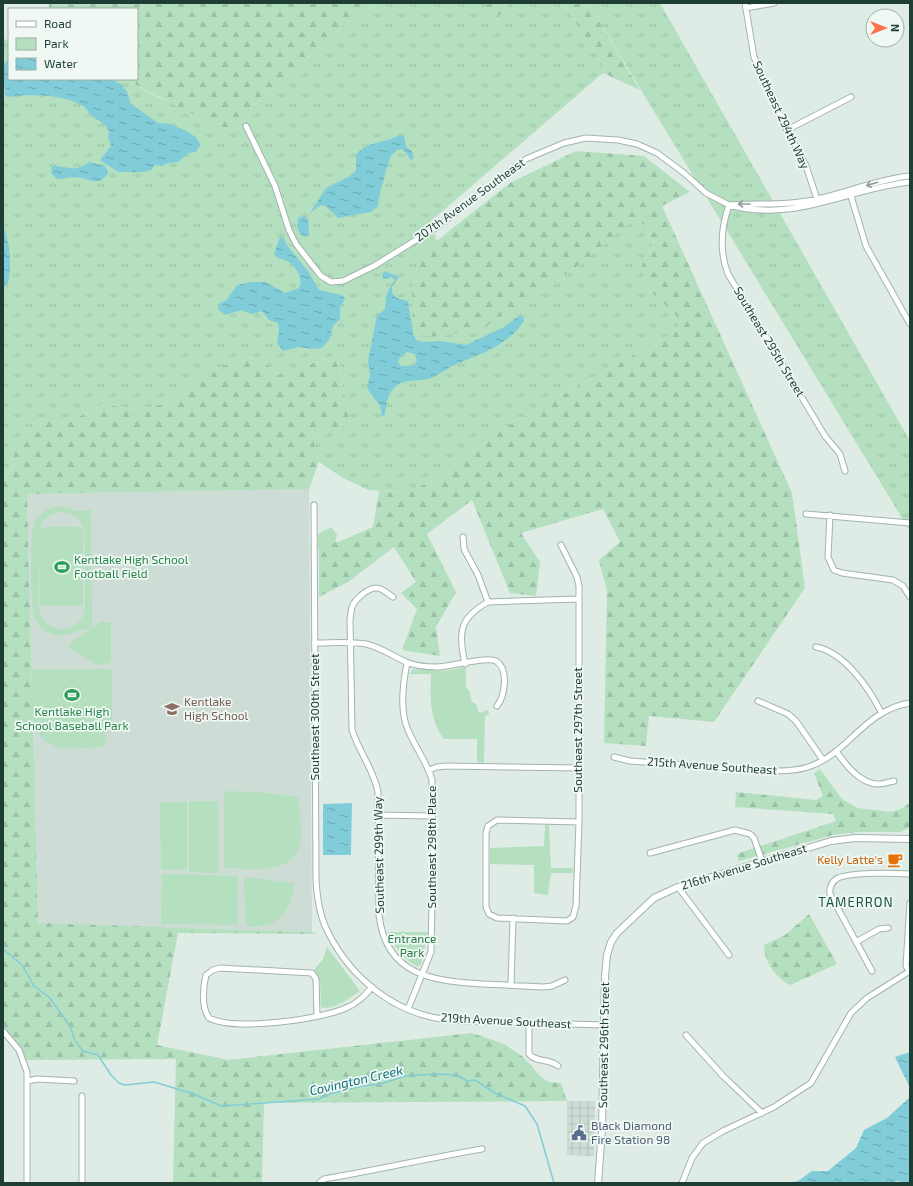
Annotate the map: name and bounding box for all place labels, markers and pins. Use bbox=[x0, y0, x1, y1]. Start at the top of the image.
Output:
place label: Kentlake High School Football Field bbox=[74, 552, 189, 580]
sports icon: Kentlake High School Football Field bbox=[53, 558, 71, 576]
sports icon: Kentlake High School Baseball Park bbox=[63, 686, 81, 704]
place label: Kentlake High School bbox=[184, 694, 249, 722]
school or university icon: Kentlake High School bbox=[163, 700, 181, 718]
place label: Kentlake High School Baseball Park bbox=[15, 704, 129, 732]
cafe icon: Kelly Latte's bbox=[886, 851, 904, 869]
place label: Kelly Latte's bbox=[817, 852, 883, 866]
place label: Black Diamond Fire Station 98 bbox=[591, 1118, 672, 1146]
public building icon: Black Diamond Fire Station 98 bbox=[570, 1124, 588, 1142]

